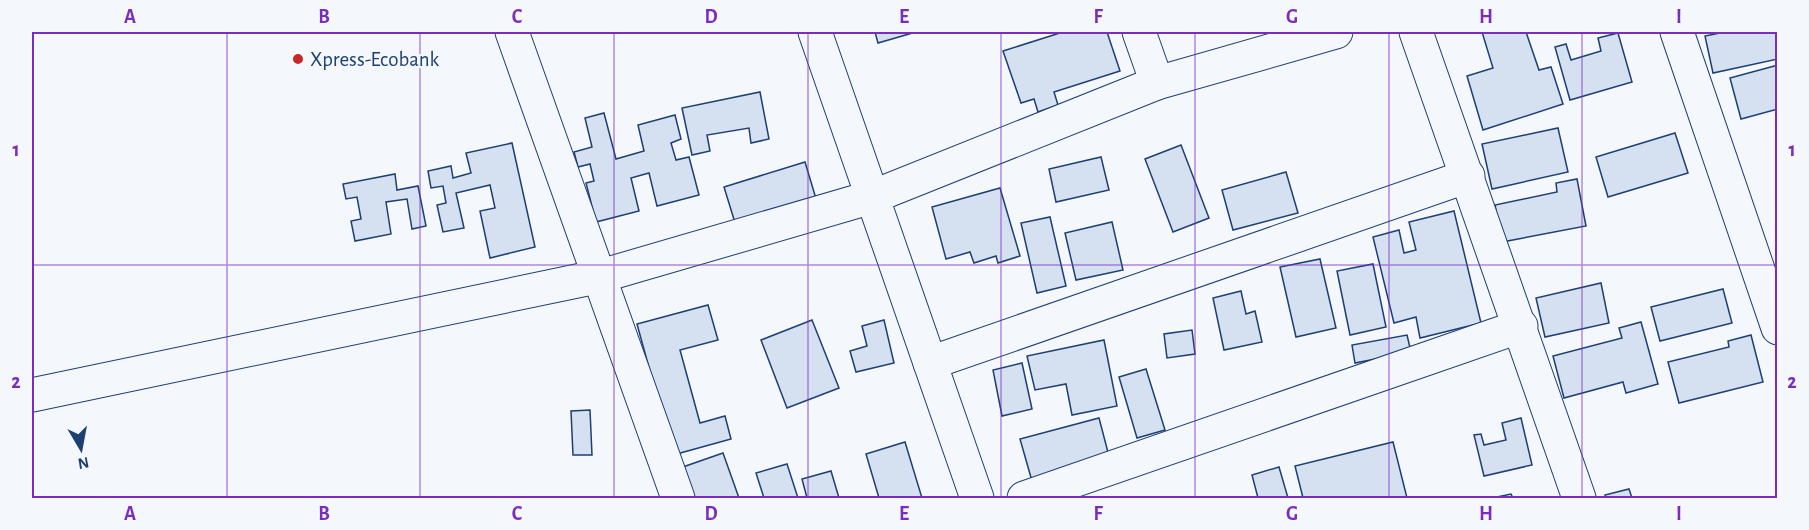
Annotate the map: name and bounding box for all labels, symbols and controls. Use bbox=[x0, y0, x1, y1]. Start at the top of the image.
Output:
text: A bbox=[124, 7, 136, 27]
text: B bbox=[318, 7, 330, 27]
text: C bbox=[512, 7, 523, 27]
text: D bbox=[704, 7, 718, 27]
text: E bbox=[899, 7, 909, 27]
text: F bbox=[1093, 7, 1103, 27]
text: G bbox=[1286, 7, 1298, 27]
text: H bbox=[1479, 7, 1493, 27]
text: I bbox=[1676, 7, 1682, 27]
place label: Xpress-Ecobank bbox=[310, 49, 440, 70]
marker: Xpress-Ecobank bbox=[291, 52, 305, 66]
text: 1 bbox=[12, 140, 20, 160]
text: 1 bbox=[1788, 140, 1796, 160]
text: 2 bbox=[11, 372, 21, 392]
text: 2 bbox=[1787, 372, 1797, 392]
north arrow bbox=[51, 419, 111, 479]
text: N bbox=[77, 454, 90, 472]
text: A bbox=[124, 504, 136, 524]
text: B bbox=[318, 504, 330, 524]
text: C bbox=[512, 504, 523, 524]
text: D bbox=[704, 504, 718, 524]
text: E bbox=[899, 504, 909, 524]
text: F bbox=[1093, 504, 1103, 524]
text: G bbox=[1286, 504, 1298, 524]
text: H bbox=[1479, 504, 1493, 524]
text: I bbox=[1676, 504, 1682, 524]

